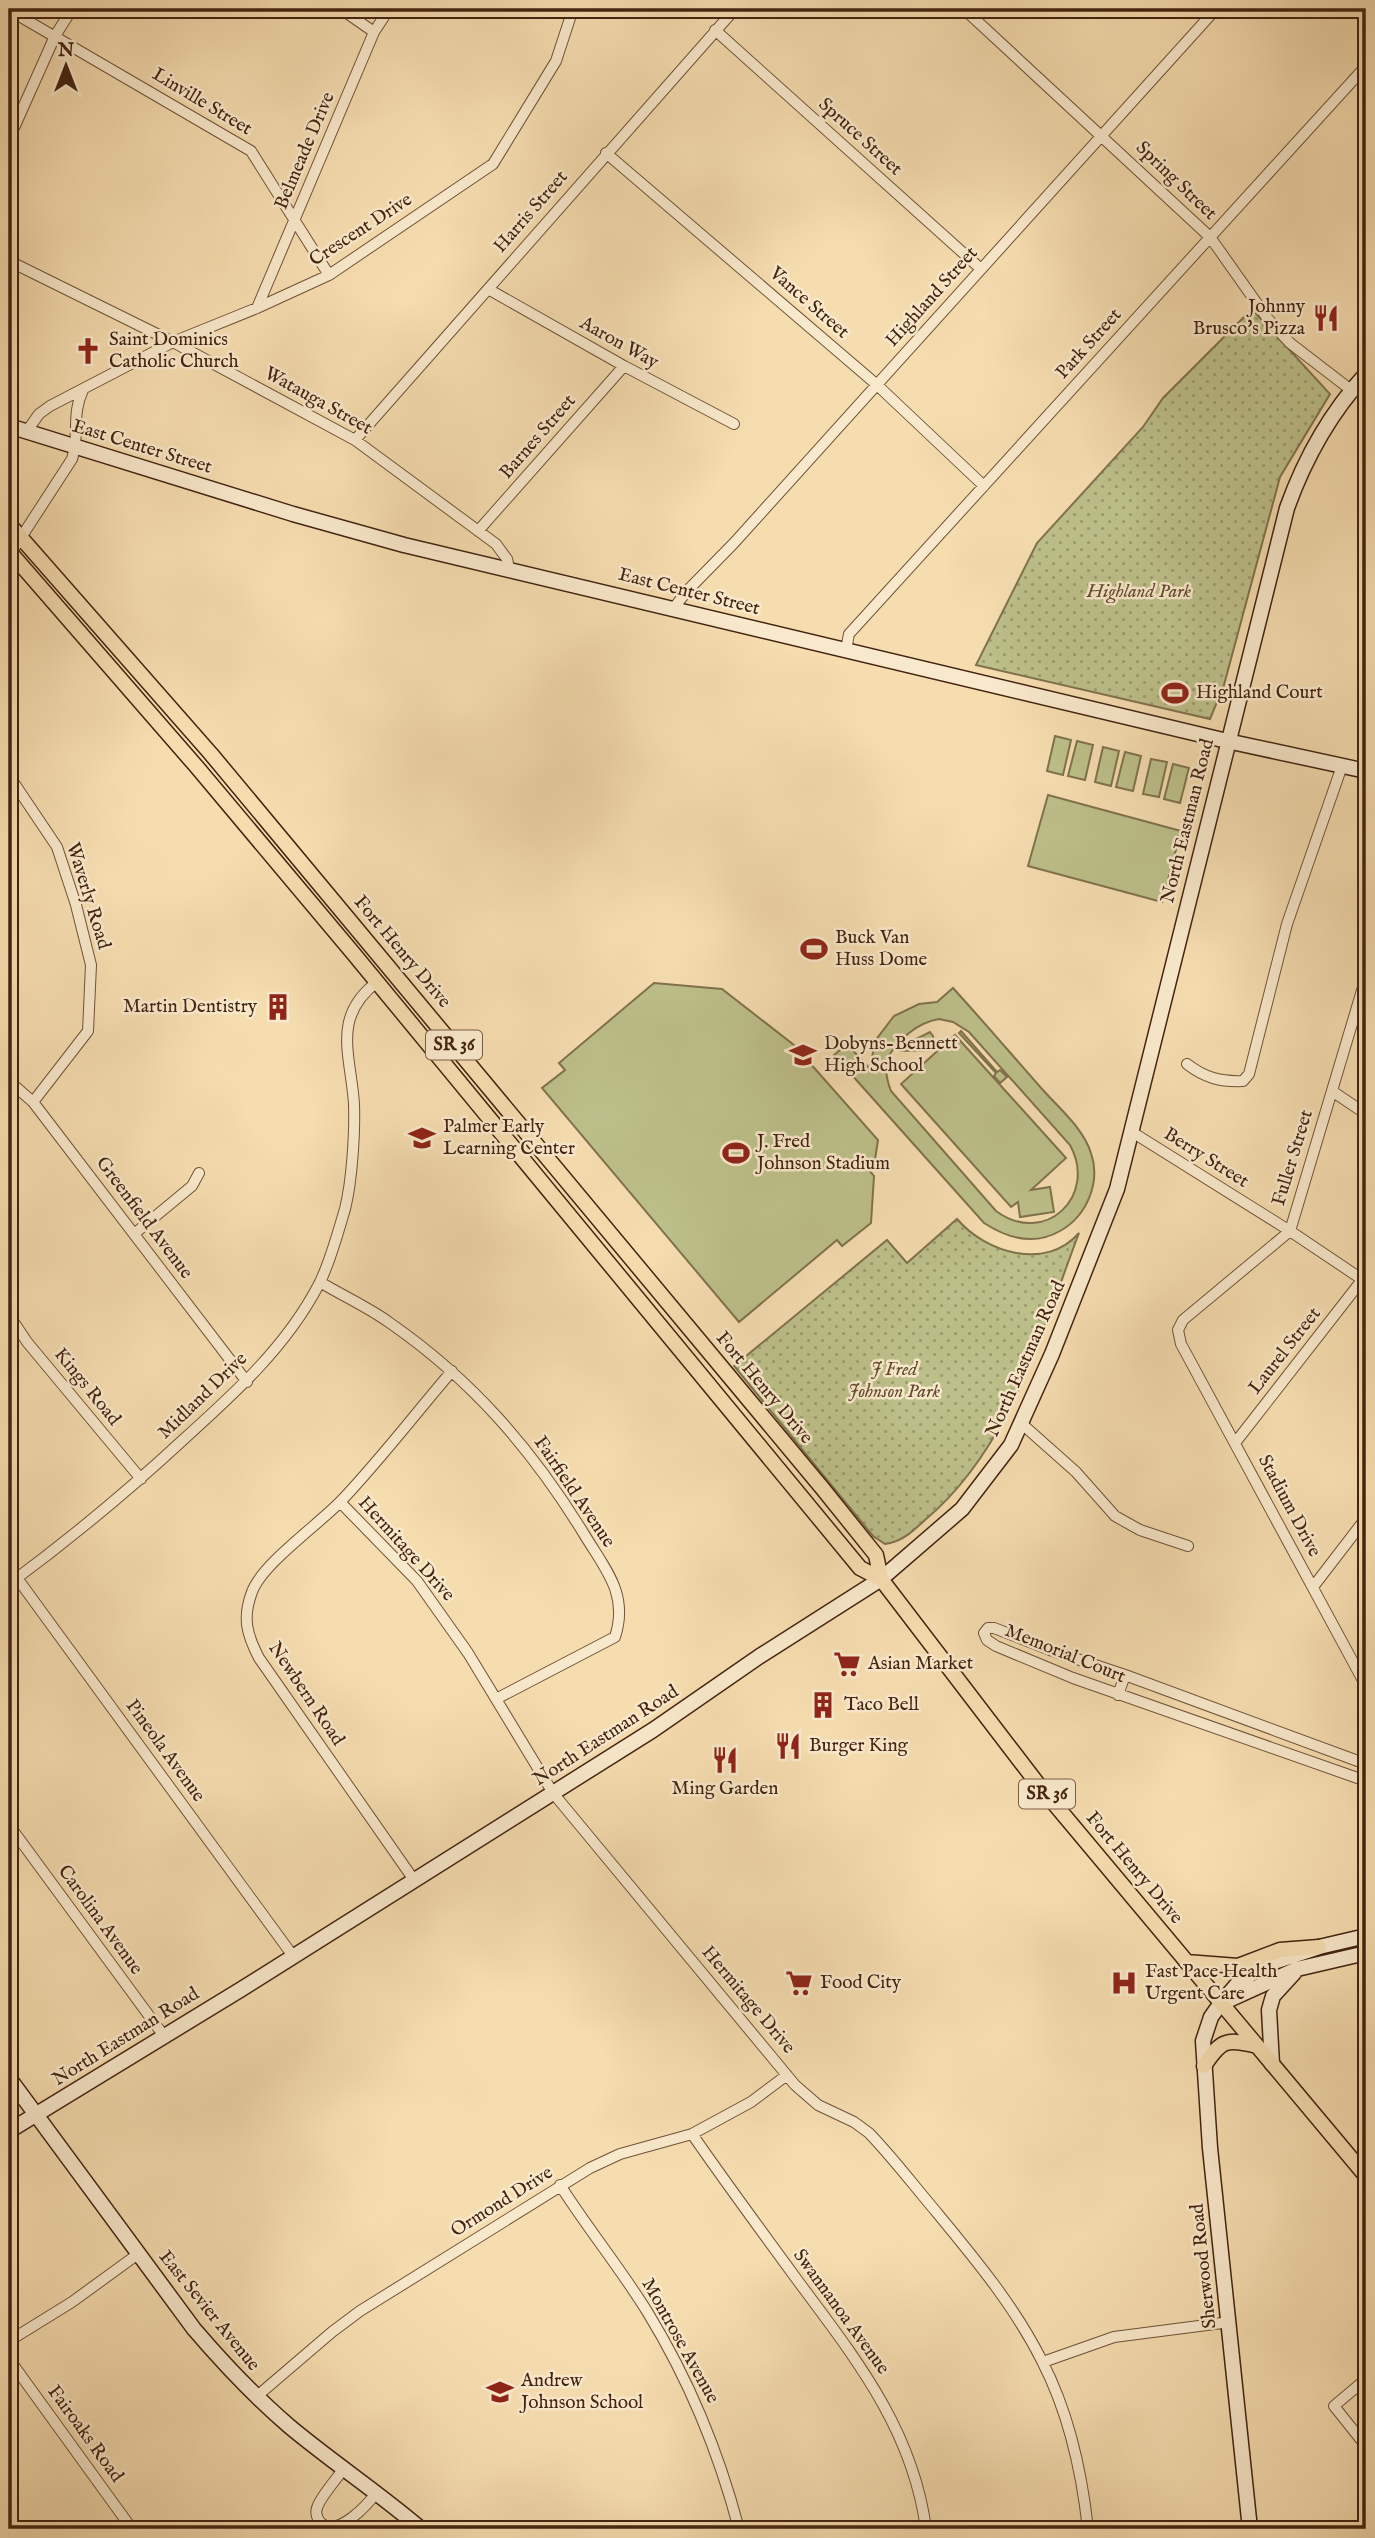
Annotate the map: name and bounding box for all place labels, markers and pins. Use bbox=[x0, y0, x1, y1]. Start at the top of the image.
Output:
place label: Johnny Brusco's Pizza bbox=[1193, 295, 1306, 341]
restaurant icon: Johnny Brusco's Pizza bbox=[1311, 303, 1341, 333]
place label: Saint Dominics Catholic Church bbox=[109, 328, 239, 374]
church icon: Saint Dominics Catholic Church bbox=[73, 336, 103, 366]
sports icon: Highland Court bbox=[1160, 678, 1190, 708]
place label: Highland Court bbox=[1196, 681, 1323, 705]
place label: Buck Van Huss Dome bbox=[835, 926, 928, 972]
sports icon: Buck Van Huss Dome bbox=[799, 934, 829, 964]
building icon: Martin Dentistry bbox=[263, 992, 293, 1022]
place label: Martin Dentistry bbox=[123, 995, 258, 1019]
place label: Dobyns-Bennett High School bbox=[824, 1032, 958, 1078]
school or university icon: Dobyns-Bennett High School bbox=[788, 1040, 818, 1070]
place label: Palmer Early Learning Center bbox=[443, 1115, 575, 1161]
school or university icon: Palmer Early Learning Center bbox=[407, 1123, 437, 1153]
place label: J. Fred Johnson Stadium bbox=[755, 1130, 890, 1176]
sports icon: J. Fred Johnson Stadium bbox=[721, 1138, 751, 1168]
supermarket icon: Asian Market bbox=[832, 1649, 862, 1679]
place label: Asian Market bbox=[867, 1652, 974, 1676]
building icon: Taco Bell bbox=[808, 1690, 838, 1720]
place label: Taco Bell bbox=[844, 1693, 920, 1717]
restaurant icon: Burger King bbox=[773, 1731, 803, 1761]
place label: Burger King bbox=[809, 1734, 908, 1758]
restaurant icon: Ming Garden bbox=[710, 1745, 740, 1775]
place label: Ming Garden bbox=[672, 1777, 778, 1801]
place label: Fast Pace Health Urgent Care bbox=[1145, 1960, 1277, 2006]
supermarket icon: Food City bbox=[784, 1968, 814, 1998]
hospital icon: Fast Pace Health Urgent Care bbox=[1109, 1968, 1139, 1998]
place label: Food City bbox=[820, 1971, 902, 1995]
place label: Andrew Johnson School bbox=[519, 2369, 644, 2415]
school or university icon: Andrew Johnson School bbox=[485, 2377, 515, 2407]

